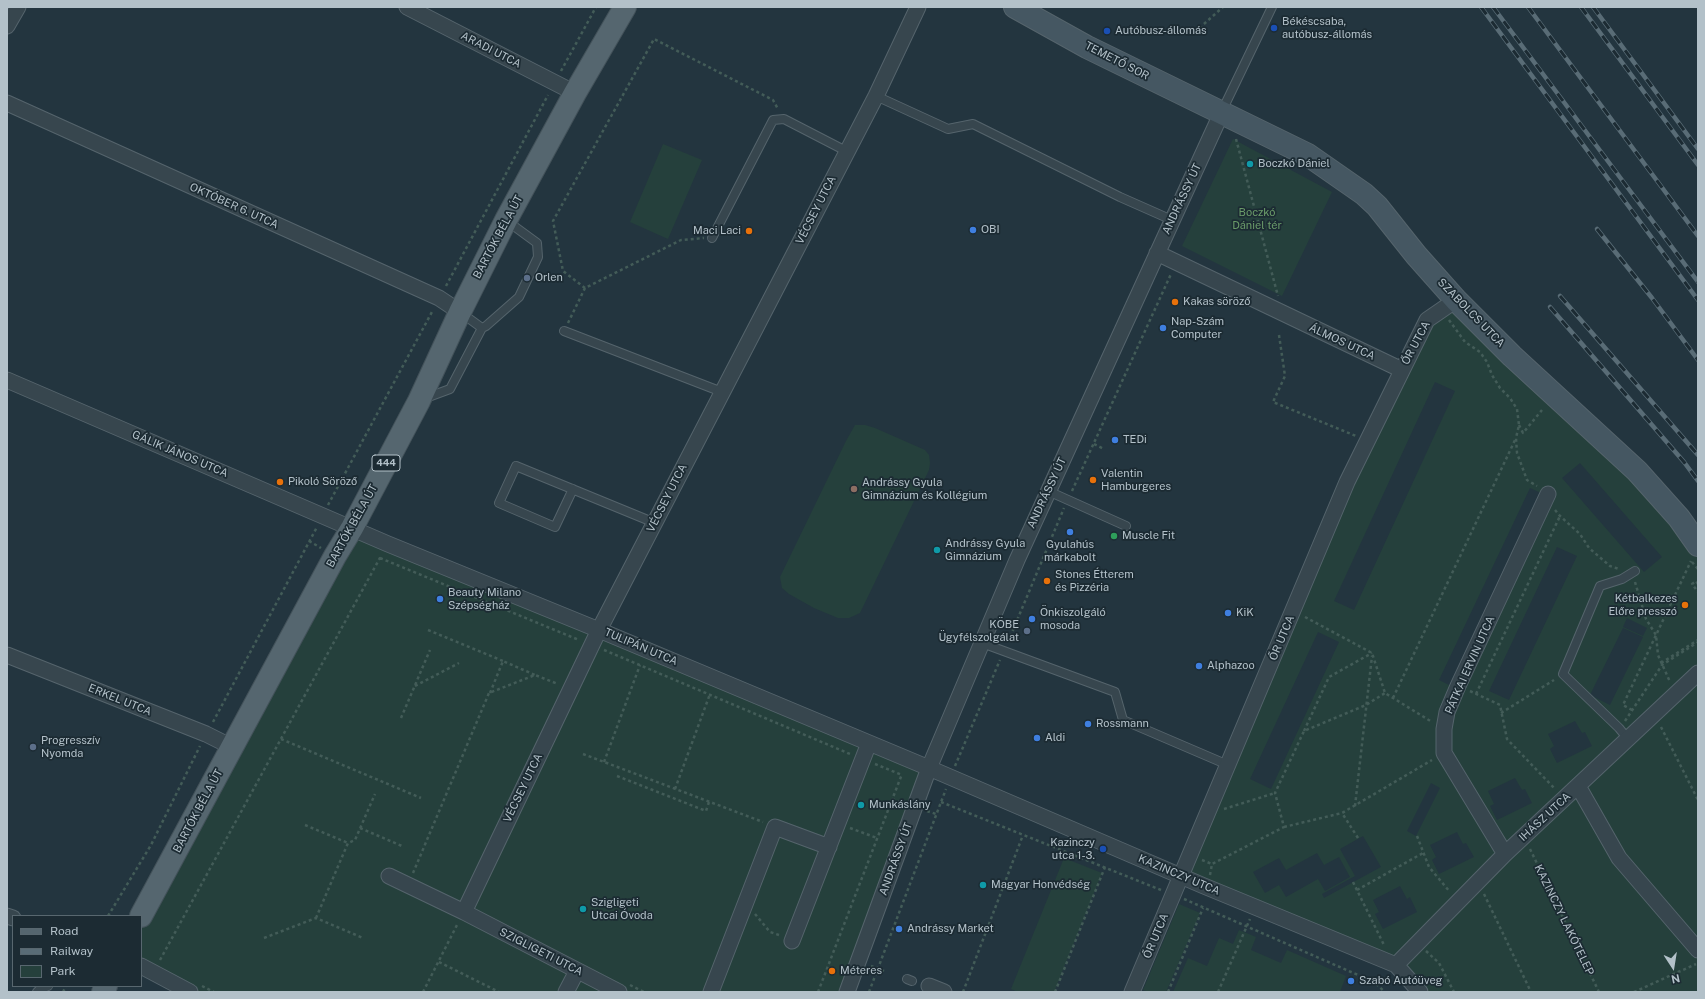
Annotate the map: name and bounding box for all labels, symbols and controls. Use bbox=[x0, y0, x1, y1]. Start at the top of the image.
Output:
place label: Békéscsaba, autóbusz-állomás bbox=[1282, 15, 1372, 41]
marker: Békéscsaba, autóbusz-állomás bbox=[1269, 23, 1279, 33]
place label: Autóbusz-állomás bbox=[1115, 24, 1207, 38]
marker: Autóbusz-állomás bbox=[1102, 26, 1112, 36]
street label: ARADI UTCA bbox=[459, 29, 523, 71]
street label: TEMETŐ SOR bbox=[1083, 39, 1151, 83]
place label: Boczkó Dániel bbox=[1258, 157, 1330, 171]
marker: Boczkó Dániel bbox=[1245, 159, 1255, 169]
street label: ANDRÁSSY ÚT bbox=[1160, 161, 1204, 237]
street label: VÉCSEY UTCA bbox=[793, 174, 839, 246]
street label: OKTÓBER 6. UTCA bbox=[187, 180, 281, 232]
street label: BARTÓK BÉLA ÚT bbox=[470, 193, 526, 281]
park label: Boczkó Dániel tér bbox=[1232, 206, 1282, 232]
place label: OBI bbox=[981, 223, 1000, 237]
place label: Maci Laci bbox=[693, 224, 741, 238]
marker: OBI bbox=[968, 225, 978, 235]
marker: Maci Laci bbox=[744, 226, 754, 236]
place label: Orlen bbox=[535, 271, 563, 285]
marker: Orlen bbox=[522, 273, 532, 283]
street label: SZABOLCS UTCA bbox=[1435, 276, 1507, 350]
place label: Kakas söröző bbox=[1183, 295, 1250, 309]
marker: Kakas söröző bbox=[1170, 297, 1180, 307]
place label: Nap-Szám Computer bbox=[1171, 315, 1224, 341]
street label: ŐR UTCA bbox=[1399, 319, 1433, 367]
street label: ÁLMOS UTCA bbox=[1307, 321, 1377, 363]
marker: Nap-Szám Computer bbox=[1158, 323, 1168, 333]
street label: GÁLIK JÁNOS UTCA bbox=[130, 428, 230, 480]
place label: TEDi bbox=[1123, 433, 1147, 447]
marker: TEDi bbox=[1110, 435, 1120, 445]
road number: 444 bbox=[372, 455, 400, 471]
street label: ANDRÁSSY ÚT bbox=[1025, 455, 1069, 531]
street label: VÉCSEY UTCA bbox=[644, 462, 690, 534]
place label: Valentin Hamburgeres bbox=[1101, 467, 1171, 493]
place label: Pikoló Söröző bbox=[288, 475, 357, 489]
marker: Valentin Hamburgeres bbox=[1088, 475, 1098, 485]
place label: Andrássy Gyula Gimnázium és Kollégium bbox=[862, 476, 987, 502]
marker: Pikoló Söröző bbox=[275, 477, 285, 487]
street label: BARTÓK BÉLA ÚT bbox=[324, 482, 380, 570]
marker: Andrássy Gyula Gimnázium és Kollégium bbox=[849, 484, 859, 494]
marker: Gyulahús márkabolt bbox=[1065, 527, 1075, 537]
place label: Muscle Fit bbox=[1122, 529, 1175, 543]
marker: Muscle Fit bbox=[1109, 531, 1119, 541]
place label: Andrássy Gyula Gimnázium bbox=[945, 537, 1025, 563]
place label: Gyulahús márkabolt bbox=[1044, 538, 1096, 564]
marker: Andrássy Gyula Gimnázium bbox=[932, 545, 942, 555]
place label: Stones Étterem és Pizzéria bbox=[1055, 568, 1134, 594]
marker: Stones Étterem és Pizzéria bbox=[1042, 576, 1052, 586]
place label: Beauty Milano Szépségház bbox=[448, 586, 521, 612]
place label: Kétbalkezes Előre presszó bbox=[1608, 592, 1677, 618]
marker: Beauty Milano Szépségház bbox=[435, 594, 445, 604]
marker: Kétbalkezes Előre presszó bbox=[1680, 600, 1690, 610]
place label: Önkiszolgáló mosoda bbox=[1040, 606, 1106, 632]
place label: KiK bbox=[1236, 606, 1254, 620]
marker: KiK bbox=[1223, 608, 1233, 618]
marker: Önkiszolgáló mosoda bbox=[1027, 614, 1037, 624]
street label: ŐR UTCA bbox=[1267, 614, 1297, 662]
street label: PÁTKAI ERVIN UTCA bbox=[1442, 614, 1498, 716]
place label: KÖBE Ügyfélszolgálat bbox=[938, 618, 1019, 644]
street label: TULIPÁN UTCA bbox=[602, 626, 680, 668]
marker: KÖBE Ügyfélszolgálat bbox=[1022, 626, 1032, 636]
place label: Alphazoo bbox=[1207, 659, 1255, 673]
marker: Alphazoo bbox=[1194, 661, 1204, 671]
street label: ERKEL UTCA bbox=[86, 681, 154, 719]
place label: Rossmann bbox=[1096, 717, 1149, 731]
marker: Rossmann bbox=[1083, 719, 1093, 729]
place label: Aldi bbox=[1045, 731, 1065, 745]
marker: Aldi bbox=[1032, 733, 1042, 743]
place label: Progresszív Nyomda bbox=[41, 734, 100, 760]
marker: Progresszív Nyomda bbox=[28, 742, 38, 752]
street label: VÉCSEY UTCA bbox=[501, 751, 545, 825]
street label: BARTÓK BÉLA ÚT bbox=[170, 767, 226, 855]
street label: IHÁSZ UTCA bbox=[1517, 790, 1573, 844]
place label: Munkáslány bbox=[869, 798, 931, 812]
marker: Munkáslány bbox=[856, 800, 866, 810]
street label: ANDRÁSSY ÚT bbox=[877, 821, 915, 897]
place label: Kazinczy utca 1-3. bbox=[1050, 836, 1095, 862]
marker: Kazinczy utca 1-3. bbox=[1098, 844, 1108, 854]
street label: KAZINCZY UTCA bbox=[1136, 852, 1222, 898]
street label: KAZINCZY LAKÓTELEP bbox=[1531, 862, 1597, 978]
place label: Magyar Honvédség bbox=[991, 878, 1090, 892]
marker: Magyar Honvédség bbox=[978, 880, 988, 890]
place label: Szigligeti Utcai Óvoda bbox=[591, 896, 653, 922]
marker: Szigligeti Utcai Óvoda bbox=[578, 904, 588, 914]
street label: ŐR UTCA bbox=[1141, 912, 1171, 960]
legend bbox=[12, 915, 142, 987]
place label: Andrássy Market bbox=[907, 922, 994, 936]
text: Road bbox=[50, 924, 78, 938]
marker: Andrássy Market bbox=[894, 924, 904, 934]
street label: SZIGLIGETI UTCA bbox=[497, 925, 585, 979]
text: Railway bbox=[50, 944, 93, 958]
north arrow bbox=[1653, 947, 1693, 987]
text: Park bbox=[50, 964, 76, 978]
place label: Méteres bbox=[840, 964, 882, 978]
marker: Méteres bbox=[827, 966, 837, 976]
text: N bbox=[1670, 972, 1681, 986]
place label: Szabó Autóüveg bbox=[1359, 974, 1442, 988]
marker: Szabó Autóüveg bbox=[1346, 976, 1356, 986]

